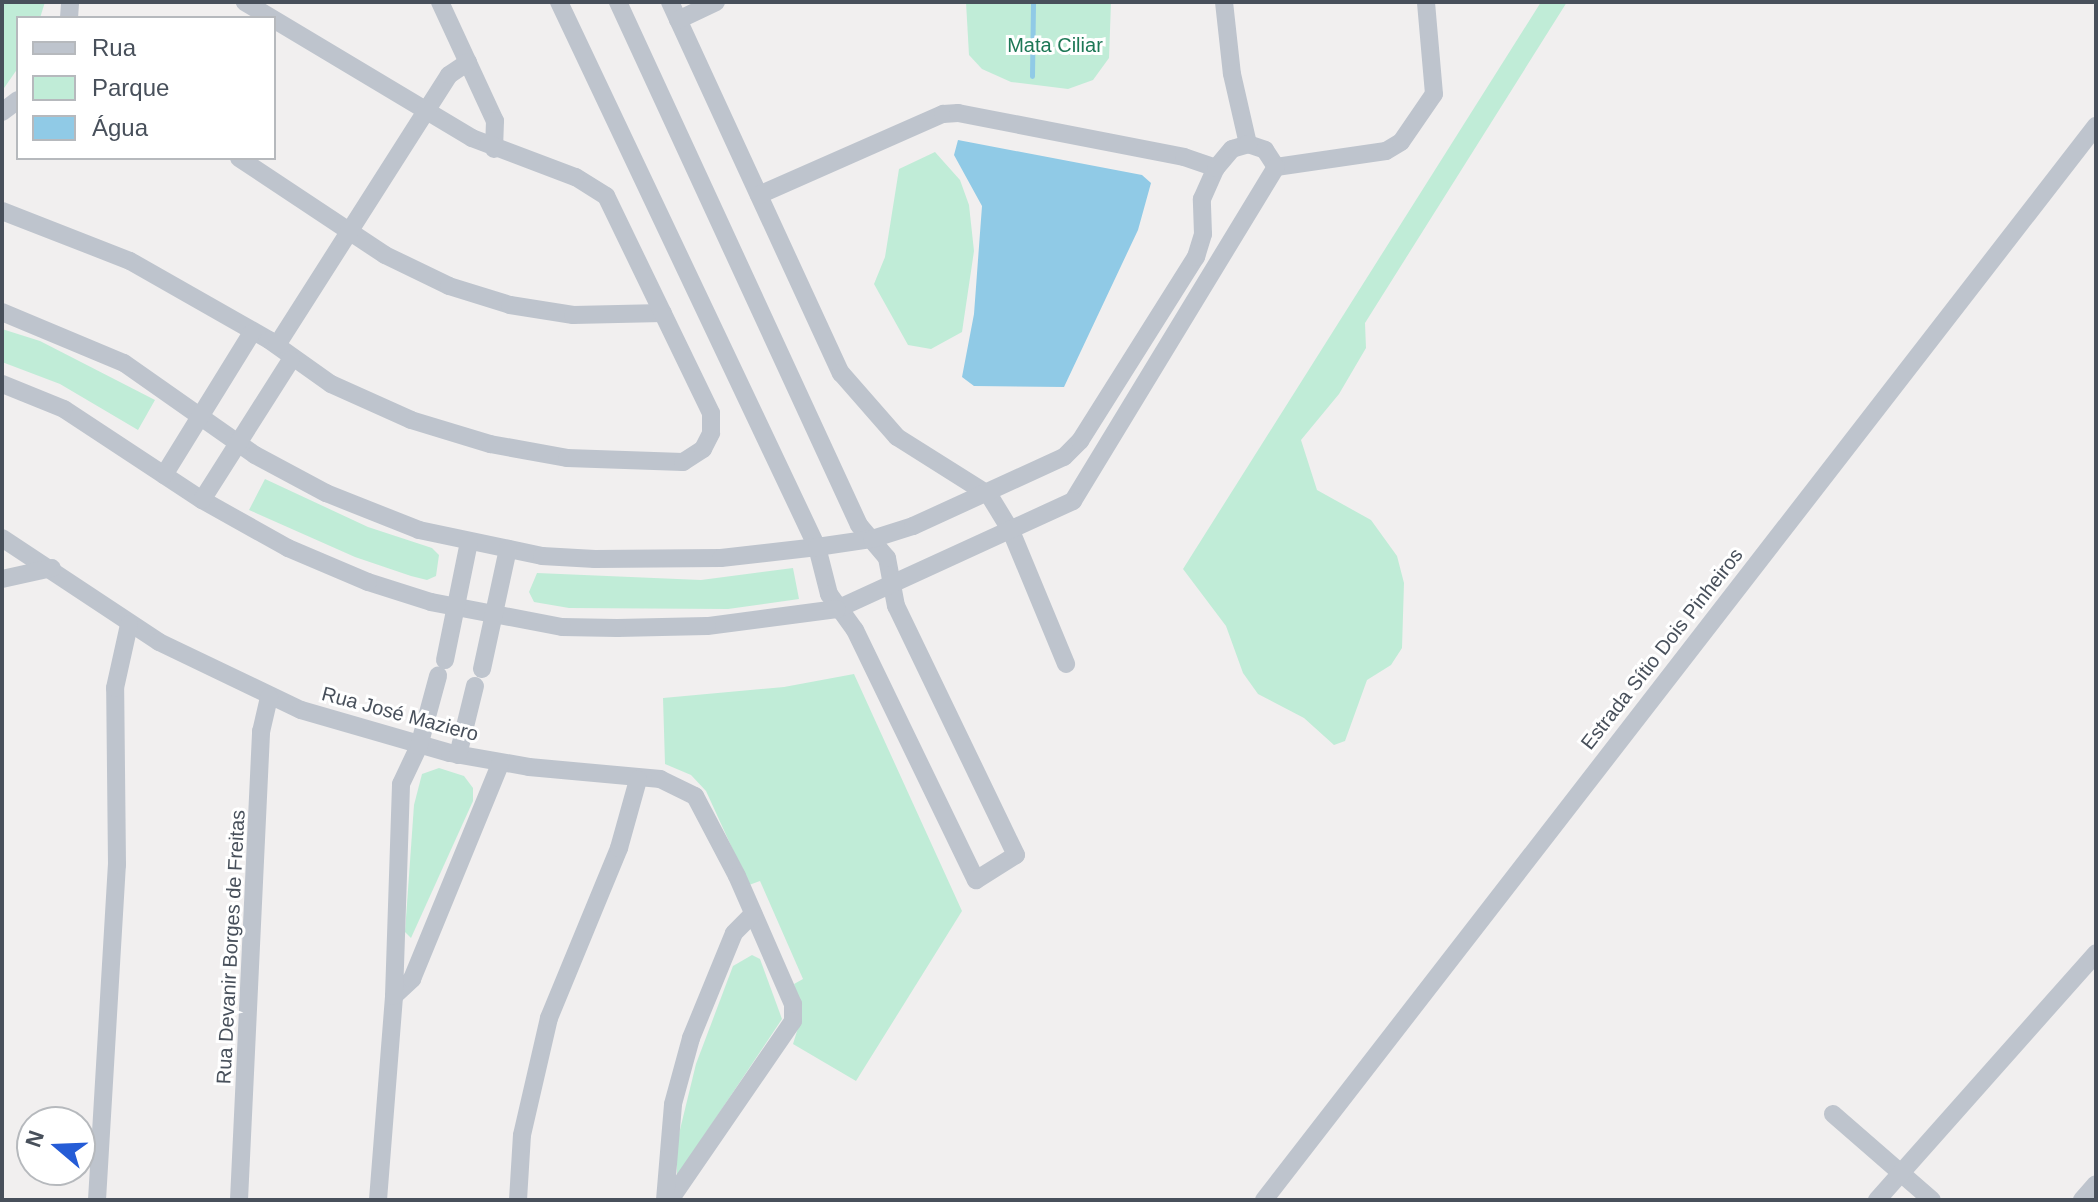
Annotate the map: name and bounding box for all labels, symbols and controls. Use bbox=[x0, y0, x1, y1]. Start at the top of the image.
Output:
legend bbox=[16, 16, 276, 160]
park label: Mata Ciliar bbox=[1007, 33, 1103, 57]
text: Rua bbox=[92, 34, 136, 61]
text: Parque bbox=[92, 74, 169, 101]
text: Água bbox=[92, 114, 148, 141]
street label: Estrada Sítio Dois Pinheiros bbox=[1576, 544, 1748, 754]
street label: Rua José Maziero bbox=[319, 682, 481, 746]
street label: Rua Devanir Borges de Freitas bbox=[212, 809, 250, 1085]
north arrow bbox=[16, 1106, 96, 1186]
text: N bbox=[20, 1127, 49, 1150]

